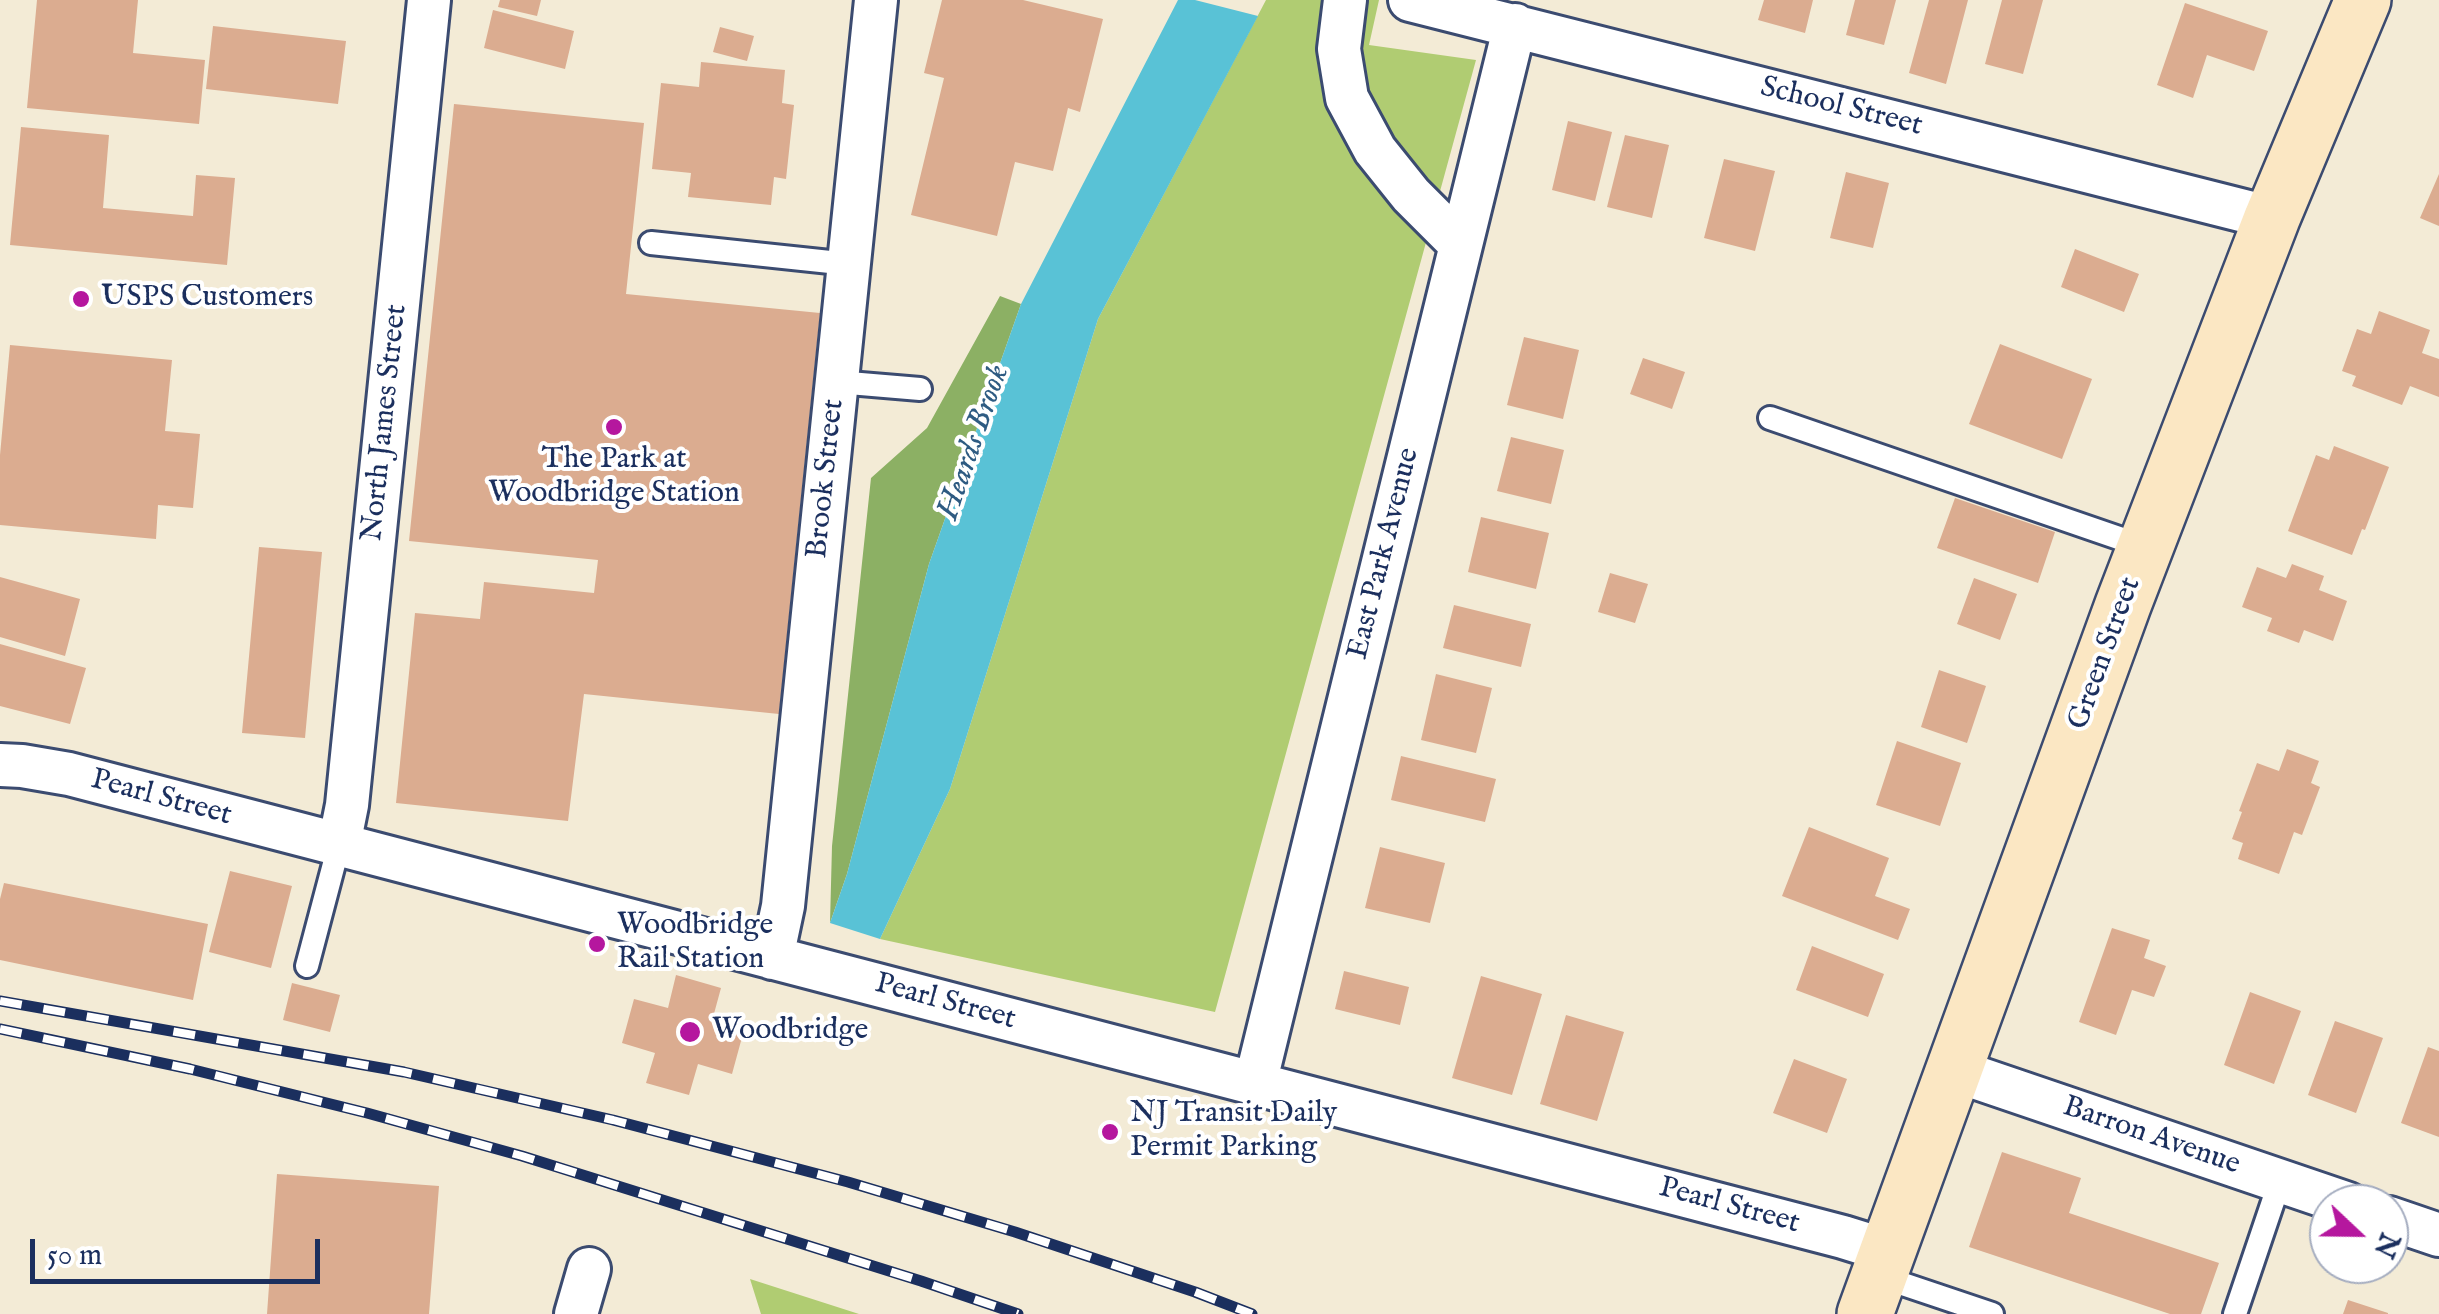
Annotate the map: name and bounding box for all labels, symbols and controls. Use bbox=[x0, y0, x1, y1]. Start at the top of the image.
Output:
street label: School Street bbox=[1756, 70, 1926, 146]
place label: USPS Customers bbox=[101, 281, 313, 317]
marker: USPS Customers bbox=[70, 288, 92, 310]
street label: North James Street bbox=[356, 303, 416, 543]
water label: Heards Brook bbox=[931, 361, 1019, 525]
street label: Brook Street bbox=[801, 397, 853, 561]
marker: The Park at Woodbridge Station bbox=[603, 416, 625, 438]
place label: The Park at Woodbridge Station bbox=[488, 443, 740, 514]
street label: East Park Avenue bbox=[1341, 445, 1429, 663]
street label: Green Street bbox=[2062, 573, 2150, 735]
street label: Pearl Street bbox=[87, 763, 235, 835]
place label: Woodbridge Rail Station bbox=[617, 909, 773, 980]
marker: Woodbridge Rail Station bbox=[586, 933, 608, 955]
street label: Pearl Street bbox=[871, 967, 1019, 1039]
place label: Woodbridge bbox=[712, 1014, 868, 1050]
marker: Woodbridge bbox=[677, 1019, 703, 1045]
street label: Barron Avenue bbox=[2058, 1090, 2244, 1184]
place label: NJ Transit Daily Permit Parking bbox=[1130, 1097, 1337, 1168]
marker: NJ Transit Daily Permit Parking bbox=[1099, 1121, 1121, 1143]
street label: Pearl Street bbox=[1655, 1171, 1803, 1243]
north arrow bbox=[2309, 1184, 2409, 1284]
scale bar bbox=[35, 1219, 325, 1281]
text: N bbox=[2365, 1227, 2406, 1262]
text: 50 m bbox=[47, 1237, 102, 1275]

